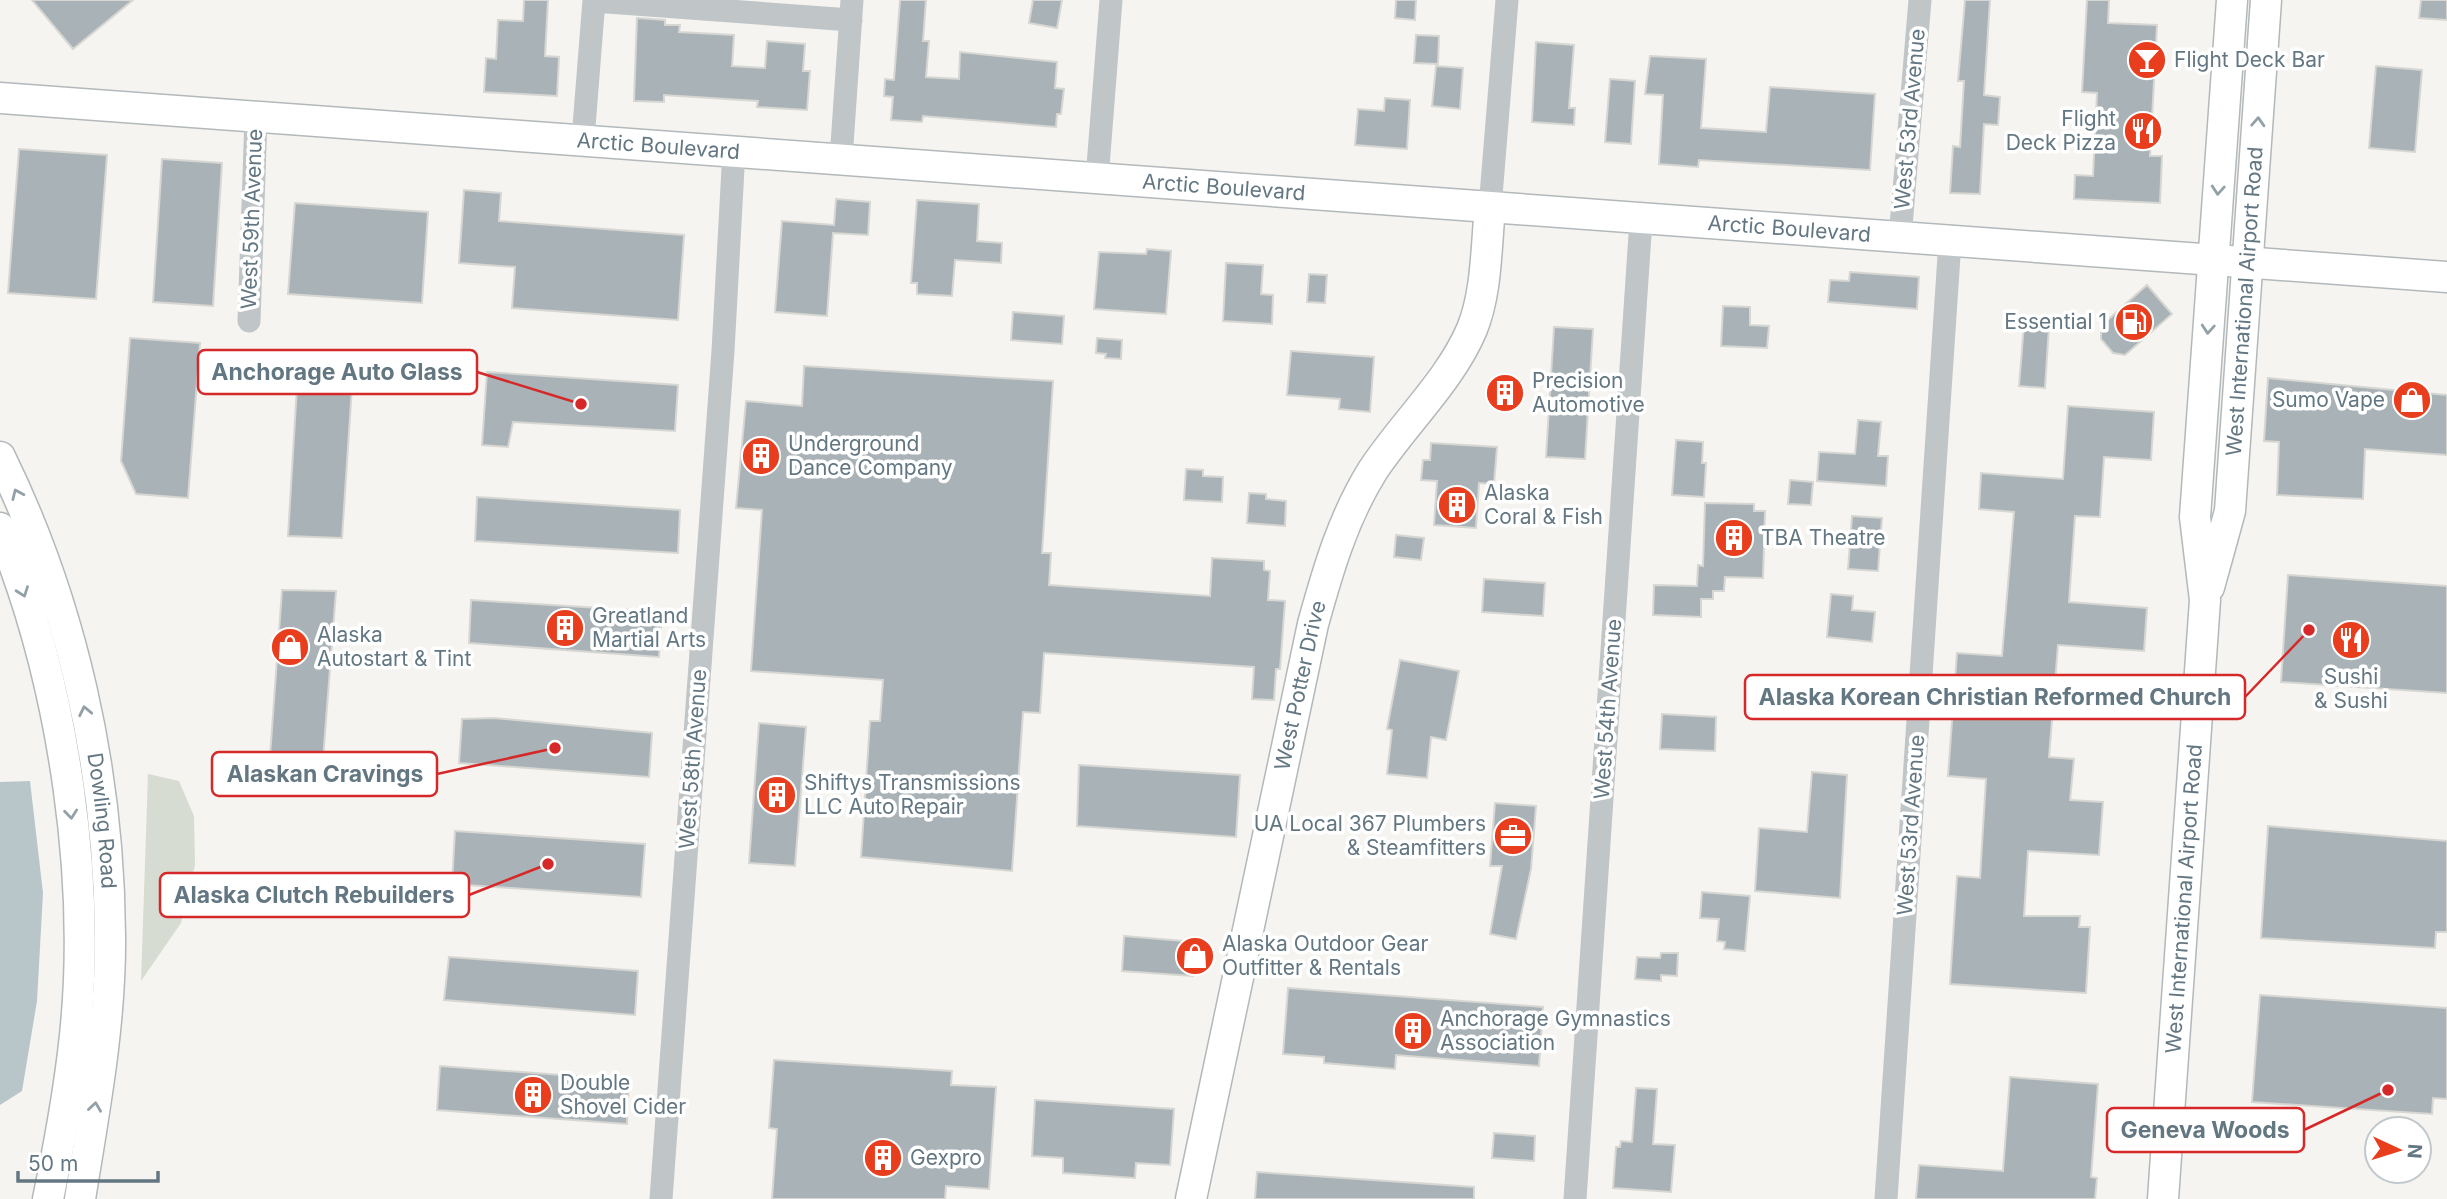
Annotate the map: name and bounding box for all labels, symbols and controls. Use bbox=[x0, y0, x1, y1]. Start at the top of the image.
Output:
street label: West 53rd Avenue bbox=[1889, 27, 1930, 210]
bar icon: Flight Deck Bar bbox=[2126, 39, 2168, 81]
place label: Flight Deck Bar bbox=[2174, 47, 2325, 72]
place label: Flight Deck Pizza bbox=[2006, 106, 2116, 155]
restaurant icon: Flight Deck Pizza bbox=[2122, 110, 2164, 152]
one-way arrow bbox=[2251, 116, 2266, 127]
street label: Arctic Boulevard bbox=[576, 127, 741, 164]
street label: West 59th Avenue bbox=[236, 128, 267, 310]
street label: West International Airport Road bbox=[2221, 146, 2268, 457]
street label: Arctic Boulevard bbox=[1141, 169, 1306, 205]
one-way arrow bbox=[2211, 185, 2226, 196]
street label: Arctic Boulevard bbox=[1707, 210, 1872, 247]
fuel station icon: Essential 1 bbox=[2113, 301, 2155, 343]
place label: Essential 1 bbox=[2004, 309, 2107, 334]
one-way arrow bbox=[2201, 324, 2216, 335]
callout: Anchorage Auto Glass bbox=[198, 350, 477, 394]
text: Anchorage Auto Glass bbox=[211, 358, 463, 386]
place label: Precision Automotive bbox=[1532, 368, 1645, 417]
building icon: Precision Automotive bbox=[1484, 372, 1526, 414]
shop icon: Sumo Vape bbox=[2391, 379, 2433, 421]
place label: Sumo Vape bbox=[2272, 387, 2385, 412]
place label: Underground Dance Company bbox=[788, 431, 953, 480]
building icon: Underground Dance Company bbox=[740, 435, 782, 477]
place label: Alaska Coral & Fish bbox=[1484, 480, 1603, 529]
building icon: Alaska Coral & Fish bbox=[1436, 484, 1478, 526]
one-way arrow bbox=[11, 489, 25, 502]
building icon: TBA Theatre bbox=[1713, 517, 1755, 559]
place label: TBA Theatre bbox=[1761, 525, 1886, 550]
one-way arrow bbox=[15, 586, 29, 598]
street label: West Potter Drive bbox=[1269, 598, 1331, 772]
place label: Greatland Martial Arts bbox=[592, 603, 706, 652]
building icon: Greatland Martial Arts bbox=[544, 607, 586, 649]
street label: West 54th Avenue bbox=[1589, 618, 1626, 800]
restaurant icon: Sushi & Sushi bbox=[2330, 619, 2372, 661]
place label: Alaska Autostart & Tint bbox=[317, 622, 472, 671]
shop icon: Alaska Autostart & Tint bbox=[269, 626, 311, 668]
place label: Sushi & Sushi bbox=[2314, 664, 2388, 713]
street label: West 58th Avenue bbox=[674, 668, 711, 850]
callout: Alaska Korean Christian Reformed Church bbox=[1745, 675, 2245, 719]
text: Alaska Korean Christian Reformed Church bbox=[1759, 683, 2231, 711]
one-way arrow bbox=[79, 705, 94, 717]
street label: West 53rd Avenue bbox=[1892, 734, 1929, 916]
street label: West International Airport Road bbox=[2160, 743, 2207, 1054]
street label: Dowling Road bbox=[82, 751, 122, 889]
callout: Alaskan Cravings bbox=[212, 752, 437, 796]
text: Alaskan Cravings bbox=[227, 760, 424, 788]
place label: Shiftys Transmissions LLC Auto Repair bbox=[804, 770, 1020, 819]
building icon: Shiftys Transmissions LLC Auto Repair bbox=[756, 774, 798, 816]
one-way arrow bbox=[64, 808, 79, 820]
place label: UA Local 367 Plumbers & Steamfitters bbox=[1254, 811, 1486, 860]
office icon: UA Local 367 Plumbers & Steamfitters bbox=[1492, 815, 1534, 857]
callout: Alaska Clutch Rebuilders bbox=[160, 873, 469, 917]
text: Alaska Clutch Rebuilders bbox=[173, 881, 455, 909]
place label: Alaska Outdoor Gear Outfitter & Rentals bbox=[1222, 931, 1429, 980]
shop icon: Alaska Outdoor Gear Outfitter & Rentals bbox=[1174, 935, 1216, 977]
place label: Anchorage Gymnastics Association bbox=[1440, 1006, 1671, 1055]
building icon: Anchorage Gymnastics Association bbox=[1392, 1010, 1434, 1052]
place label: Double Shovel Cider bbox=[560, 1070, 686, 1119]
building icon: Double Shovel Cider bbox=[512, 1074, 554, 1116]
one-way arrow bbox=[87, 1102, 102, 1113]
callout: Geneva Woods bbox=[2107, 1108, 2304, 1152]
north arrow bbox=[2363, 1115, 2433, 1185]
text: Geneva Woods bbox=[2120, 1116, 2290, 1144]
building icon: Gexpro bbox=[862, 1137, 904, 1179]
scale bar bbox=[18, 1140, 158, 1184]
text: N bbox=[2402, 1143, 2426, 1159]
place label: Gexpro bbox=[910, 1145, 982, 1170]
text: 50 m bbox=[28, 1151, 78, 1176]

